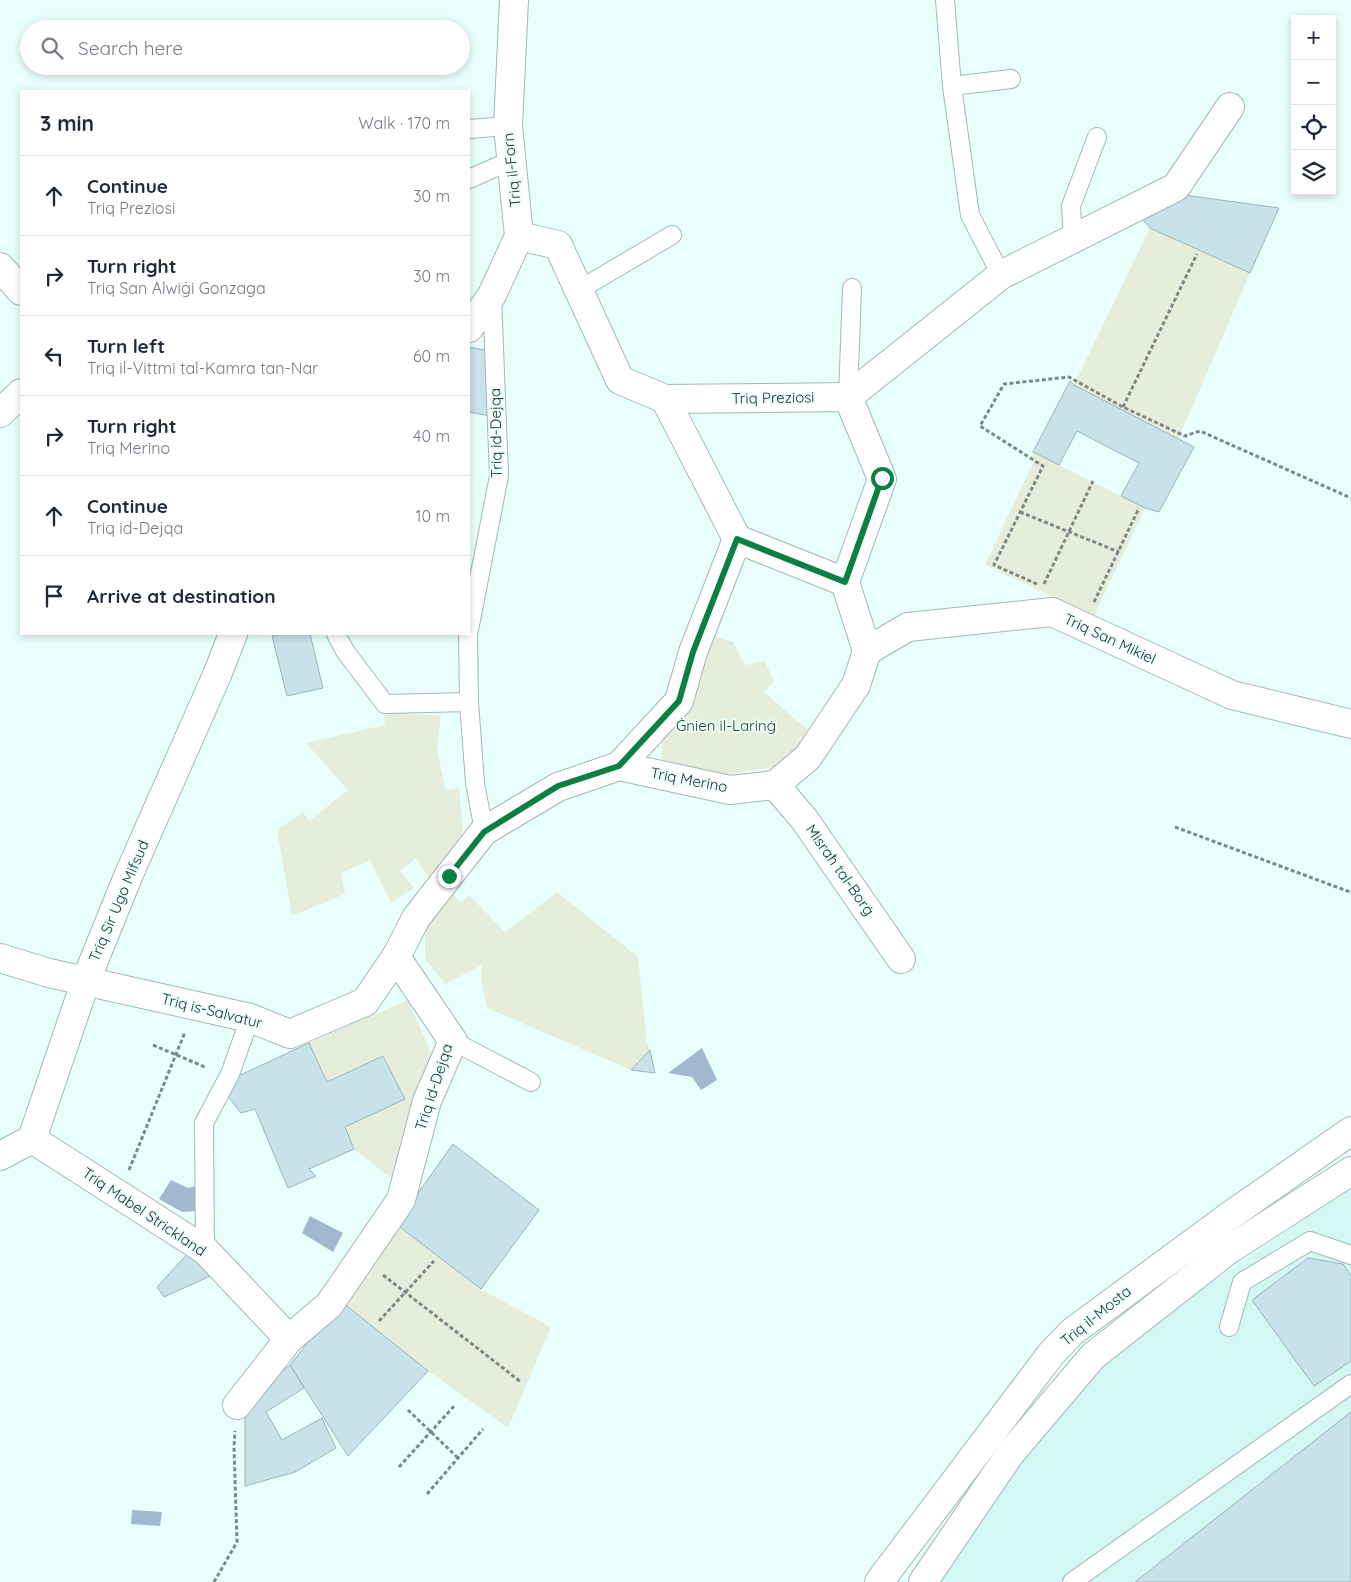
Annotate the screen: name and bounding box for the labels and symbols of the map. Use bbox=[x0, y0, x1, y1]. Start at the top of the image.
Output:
street label: Triq il-Forn bbox=[498, 132, 525, 208]
street label: Triq Preziosi bbox=[731, 387, 815, 408]
street label: Triq id-Dejqa bbox=[485, 388, 506, 478]
route start bbox=[871, 467, 894, 490]
street label: Triq San Mikiel bbox=[1061, 609, 1159, 668]
park label: Ġnien il-Larinġ bbox=[676, 716, 776, 735]
street label: Triq Merino bbox=[649, 763, 729, 796]
street label: Misraħ tal-Borġ bbox=[802, 820, 879, 919]
street label: Triq Sir Ugo Mifsud bbox=[84, 837, 153, 965]
route end bbox=[438, 865, 461, 888]
street label: Triq is-Salvatur bbox=[160, 989, 265, 1032]
street label: Triq id-Dejqa bbox=[411, 1041, 456, 1133]
street label: Triq Mabel Strickland bbox=[79, 1163, 210, 1260]
street label: Triq il-Mosta bbox=[1056, 1281, 1135, 1350]

